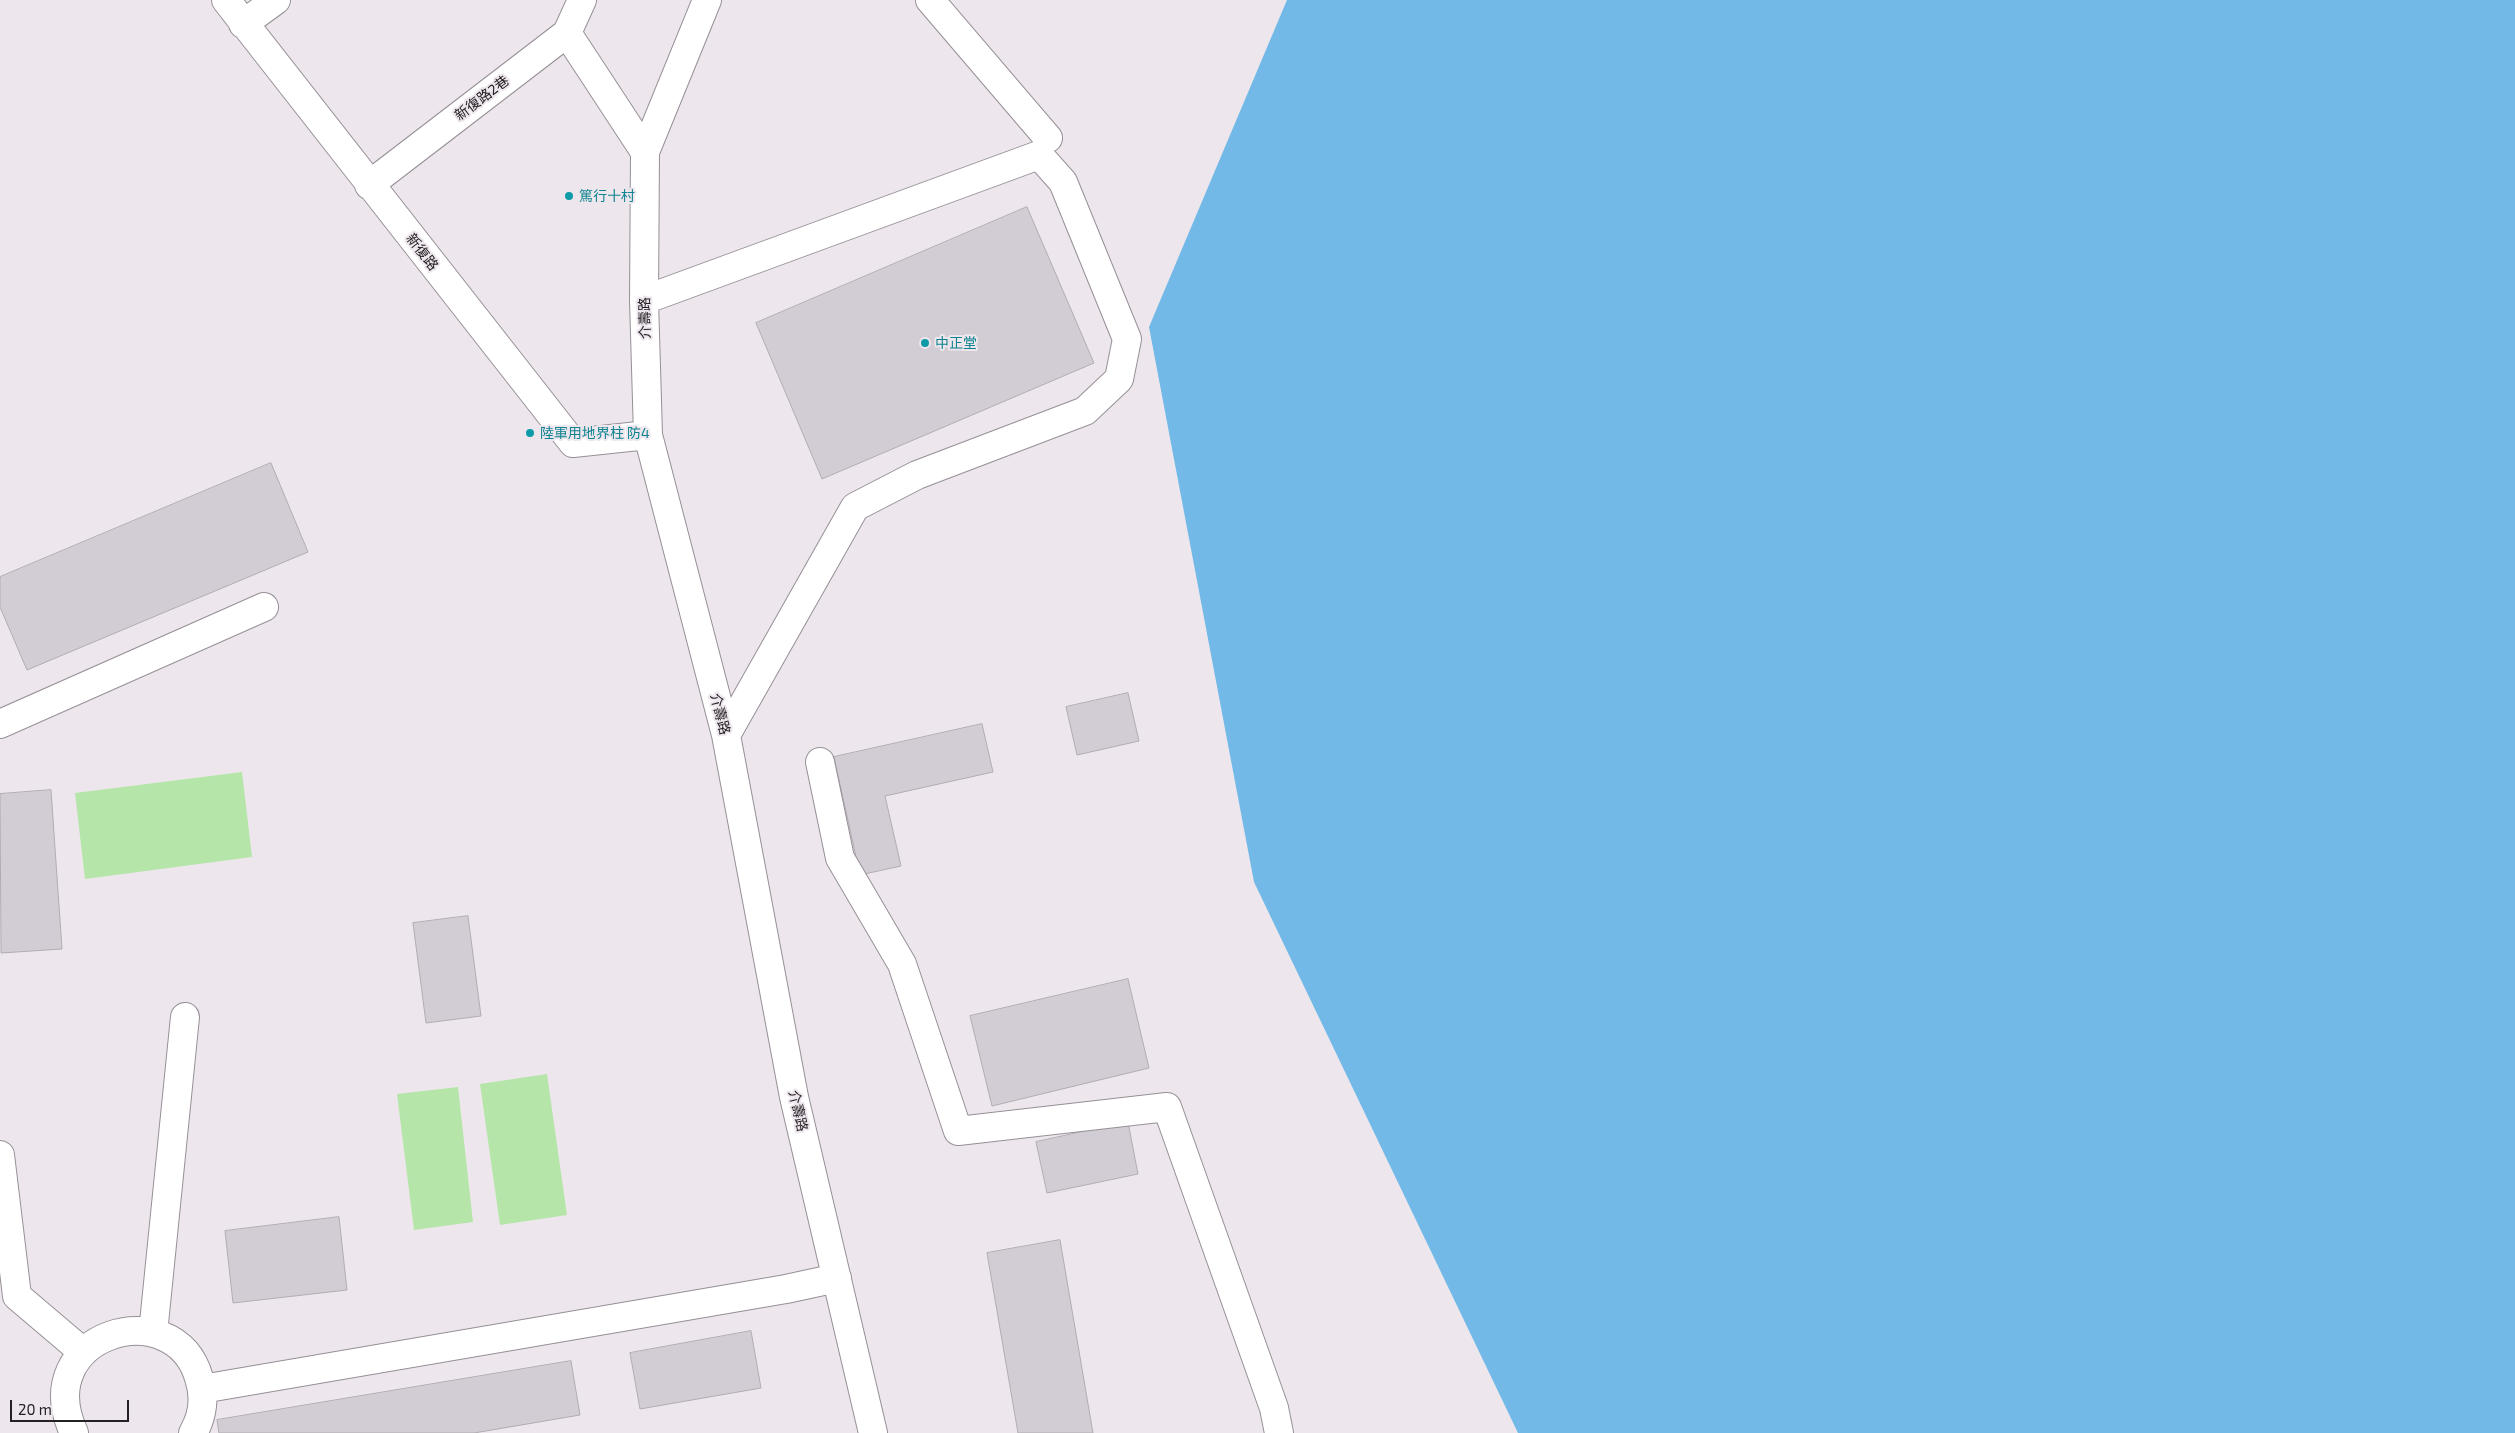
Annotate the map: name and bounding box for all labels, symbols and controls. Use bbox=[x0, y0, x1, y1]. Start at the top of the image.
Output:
street label: 新復路2巷 bbox=[451, 72, 513, 124]
place label: 篤行十村 bbox=[579, 188, 635, 204]
marker: 篤行十村 bbox=[563, 190, 575, 202]
street label: 新復路 bbox=[402, 230, 442, 274]
street label: 介壽路 bbox=[636, 297, 654, 339]
place label: 中正堂 bbox=[935, 335, 977, 351]
marker: 中正堂 bbox=[919, 337, 931, 349]
place label: 陸軍用地界柱 防4 bbox=[540, 425, 650, 441]
marker: 陸軍用地界柱 防4 bbox=[524, 427, 536, 439]
street label: 介壽路 bbox=[707, 692, 733, 736]
street label: 介壽路 bbox=[785, 1089, 811, 1133]
scale bar bbox=[12, 1390, 131, 1422]
text: 20 m bbox=[18, 1400, 52, 1418]

